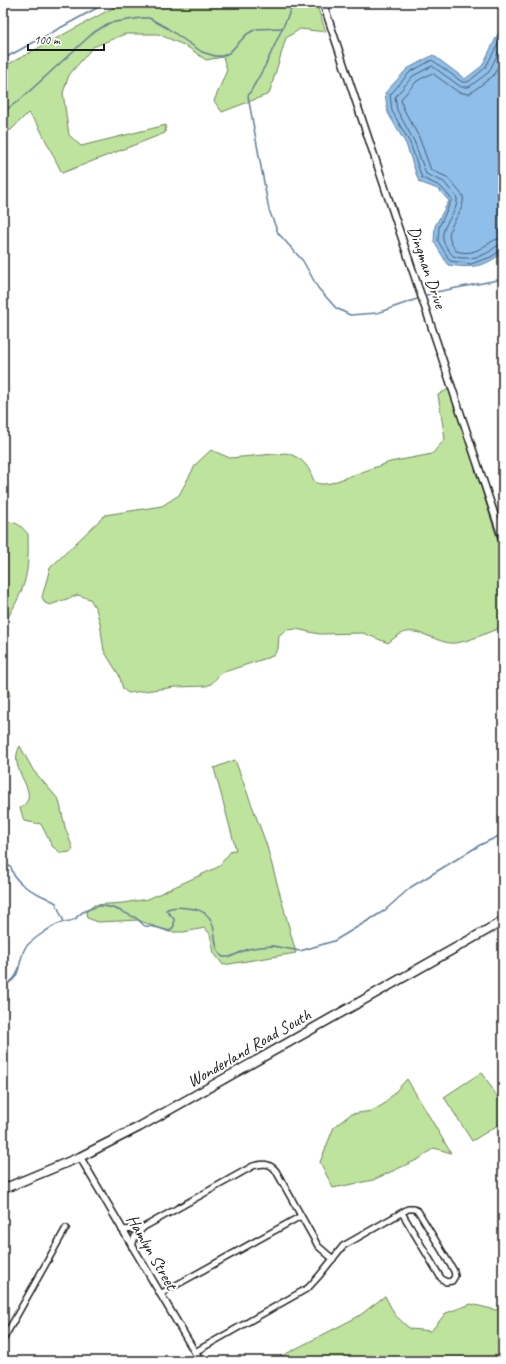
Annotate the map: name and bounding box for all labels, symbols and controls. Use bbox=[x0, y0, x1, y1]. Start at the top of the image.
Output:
scale bar bbox=[28, 26, 104, 52]
text: 100 m bbox=[34, 32, 61, 48]
street label: Dingman Drive bbox=[403, 223, 451, 312]
street label: Wonderland Road South bbox=[184, 1004, 315, 1092]
street label: Hamlyn Street bbox=[122, 1211, 183, 1296]

